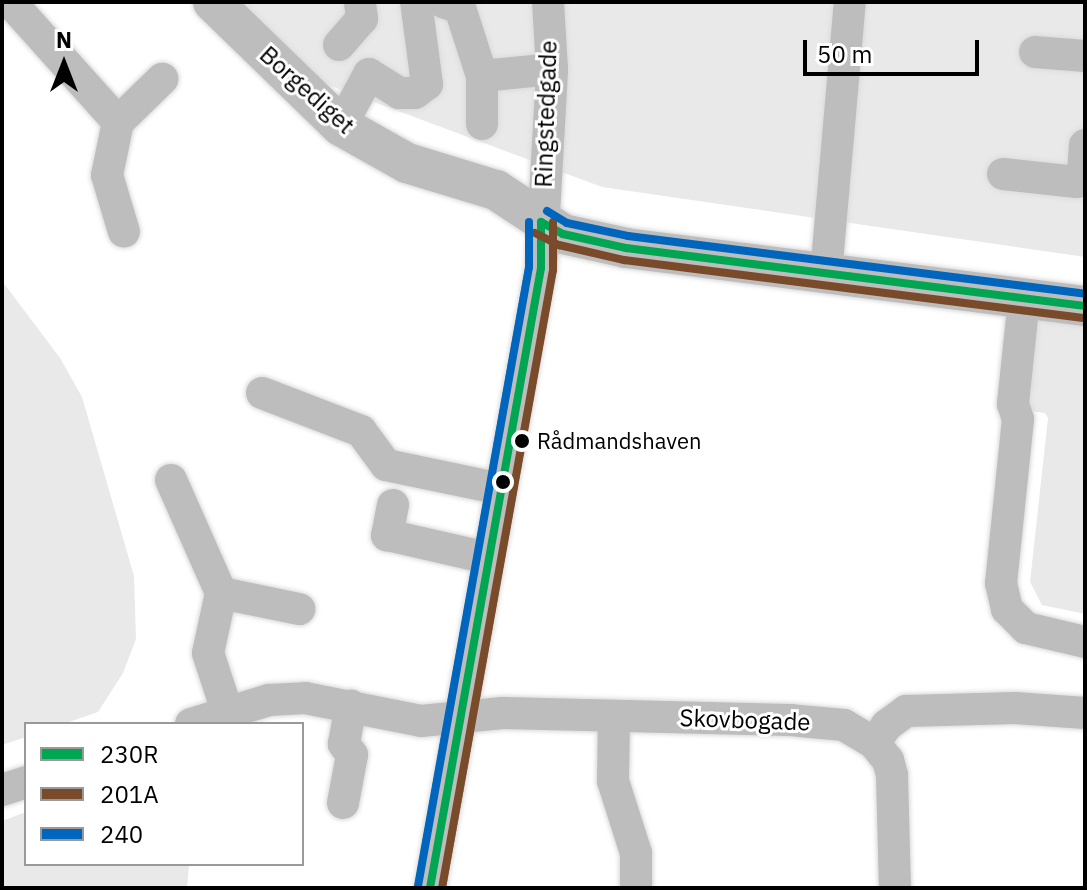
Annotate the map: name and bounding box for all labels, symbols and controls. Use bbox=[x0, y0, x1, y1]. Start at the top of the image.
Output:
north arrow bbox=[24, 24, 104, 104]
scale bar bbox=[807, 24, 983, 74]
text: N bbox=[56, 25, 72, 54]
text: 50 m bbox=[817, 38, 872, 70]
street label: Borgediget bbox=[254, 40, 360, 140]
street label: Ringstedgade bbox=[529, 40, 563, 188]
place label: Rådmandshaven bbox=[537, 428, 702, 454]
marker: Rådmandshaven bbox=[514, 433, 530, 449]
unlabelled marker bbox=[495, 474, 511, 490]
street label: Skovbogade bbox=[679, 703, 811, 737]
legend bbox=[24, 722, 304, 866]
text: 230R bbox=[100, 738, 159, 770]
text: 201A bbox=[100, 778, 159, 810]
text: 240 bbox=[100, 818, 143, 850]

